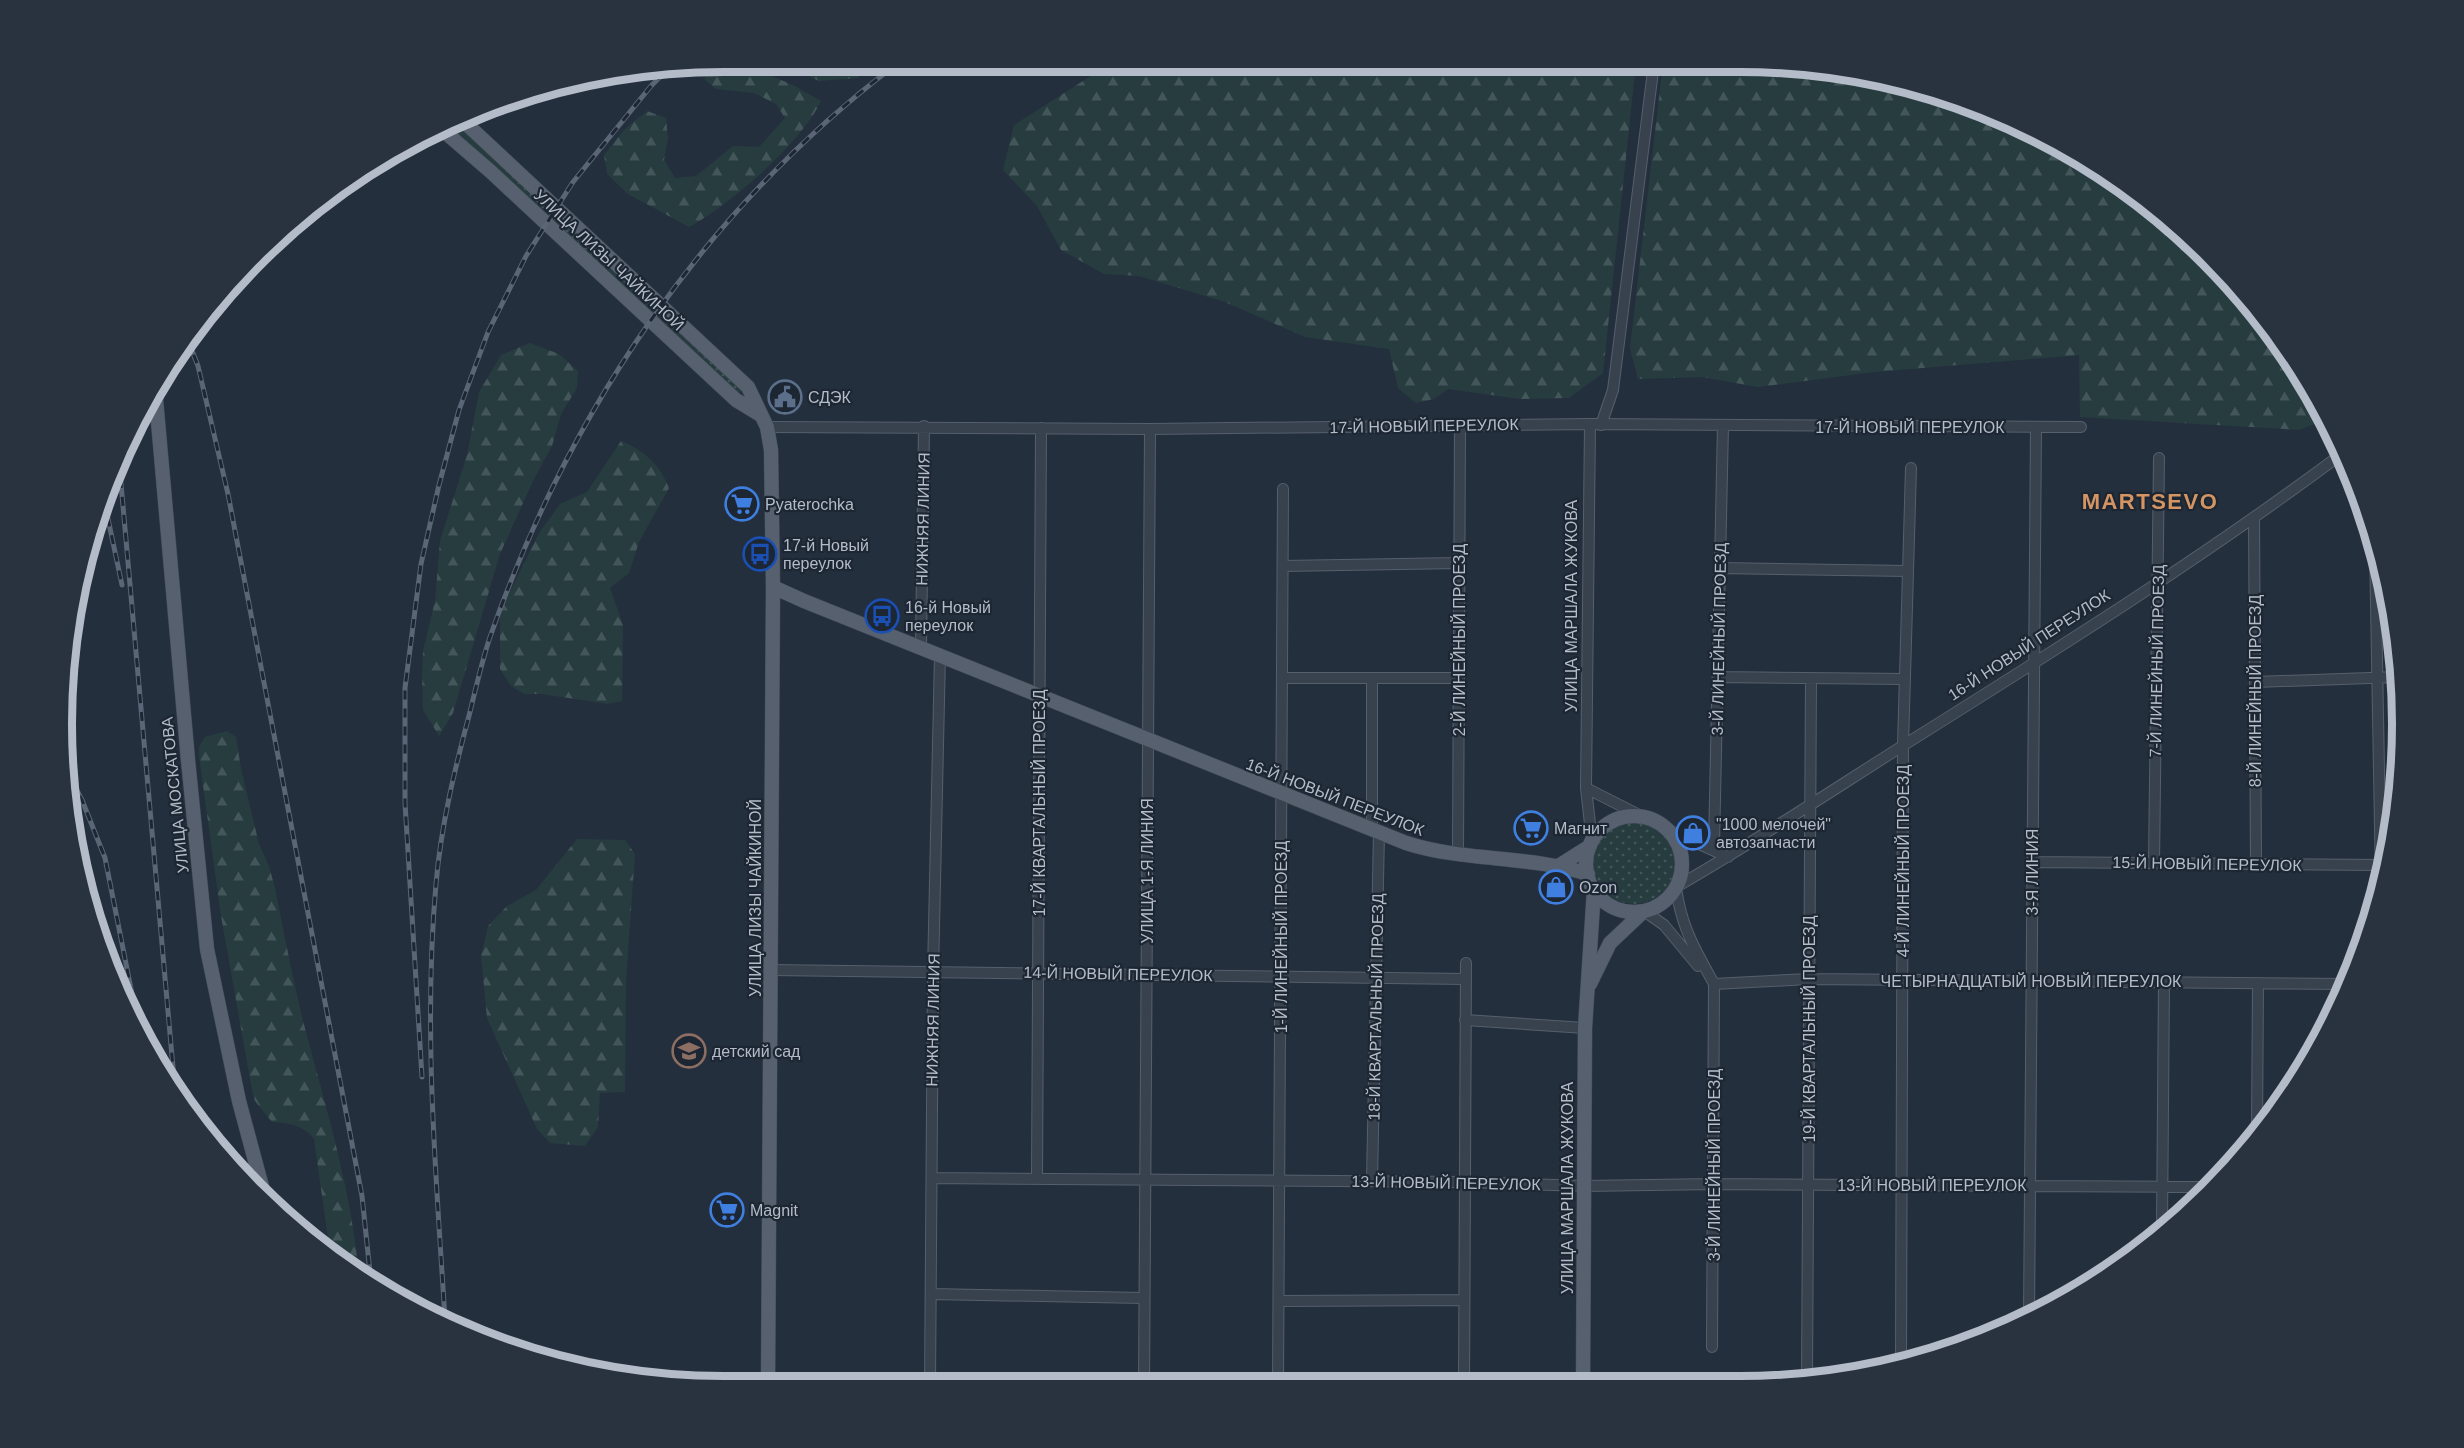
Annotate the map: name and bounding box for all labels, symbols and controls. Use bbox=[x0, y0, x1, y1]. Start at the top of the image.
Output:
street label: УЛИЦА ЛИЗЫ ЧАЙКИНОЙ bbox=[531, 186, 688, 334]
public building icon: СДЭК bbox=[767, 379, 803, 415]
place label: СДЭК bbox=[808, 389, 852, 406]
street label: 17-Й НОВЫЙ ПЕРЕУЛОК bbox=[1329, 415, 1519, 436]
street label: 17-Й НОВЫЙ ПЕРЕУЛОК bbox=[1815, 418, 2005, 436]
street label: НИЖНЯЯ ЛИНИЯ bbox=[913, 452, 933, 586]
supermarket icon: Pyaterochka bbox=[724, 486, 760, 522]
district label: MARTSEVO bbox=[2082, 489, 2218, 514]
place label: Pyaterochka bbox=[765, 496, 854, 513]
street label: УЛИЦА МАРШАЛА ЖУКОВА bbox=[1563, 500, 1580, 712]
bus stop icon: 17-й Новый переулок bbox=[742, 536, 778, 572]
place label: 17-й Новый переулок bbox=[783, 537, 869, 572]
street label: 3-Й ЛИНЕЙНЫЙ ПРОЕЗД bbox=[1708, 542, 1729, 735]
street label: 2-Й ЛИНЕЙНЫЙ ПРОЕЗД bbox=[1450, 544, 1468, 736]
street label: 7-Й ЛИНЕЙНЫЙ ПРОЕЗД bbox=[2146, 564, 2167, 757]
street label: 16-Й НОВЫЙ ПЕРЕУЛОК bbox=[1944, 585, 2114, 704]
street label: 8-Й ЛИНЕЙНЫЙ ПРОЕЗД bbox=[2246, 595, 2264, 787]
bus stop icon: 16-й Новый переулок bbox=[864, 598, 900, 634]
place label: 16-й Новый переулок bbox=[905, 599, 991, 634]
street label: 17-Й КВАРТАЛЬНЫЙ ПРОЕЗД bbox=[1030, 689, 1048, 917]
street label: УЛИЦА МОСКАТОВА bbox=[158, 716, 192, 874]
street label: 16-Й НОВЫЙ ПЕРЕУЛОК bbox=[1244, 754, 1427, 839]
street label: 4-Й ЛИНЕЙНЫЙ ПРОЕЗД bbox=[1894, 765, 1912, 957]
street label: УЛИЦА 1-Я ЛИНИЯ bbox=[1139, 798, 1156, 944]
street label: УЛИЦА ЛИЗЫ ЧАЙКИНОЙ bbox=[746, 799, 764, 997]
supermarket icon: Магнит bbox=[1513, 810, 1549, 846]
shop icon: "1000 мелочей" автозапчасти bbox=[1675, 815, 1711, 851]
place label: "1000 мелочей" автозапчасти bbox=[1716, 816, 1831, 851]
place label: Магнит bbox=[1554, 820, 1608, 837]
street label: 3-Я ЛИНИЯ bbox=[2024, 829, 2041, 915]
street label: 1-Й ЛИНЕЙНЫЙ ПРОЕЗД bbox=[1272, 841, 1290, 1033]
street label: 15-Й НОВЫЙ ПЕРЕУЛОК bbox=[2112, 853, 2302, 874]
shop icon: Ozon bbox=[1538, 869, 1574, 905]
place label: Ozon bbox=[1579, 879, 1617, 896]
street label: 18-Й КВАРТАЛЬНЫЙ ПРОЕЗД bbox=[1365, 893, 1386, 1121]
street label: 19-Й КВАРТАЛЬНЫЙ ПРОЕЗД bbox=[1800, 915, 1818, 1143]
street label: НИЖНЯЯ ЛИНИЯ bbox=[923, 953, 943, 1087]
street label: 14-Й НОВЫЙ ПЕРЕУЛОК bbox=[1023, 963, 1213, 984]
street label: ЧЕТЫРНАДЦАТЫЙ НОВЫЙ ПЕРЕУЛОК bbox=[1881, 972, 2182, 990]
school or university icon: детский сад bbox=[671, 1033, 707, 1069]
place label: детский сад bbox=[712, 1043, 801, 1060]
street label: 3-Й ЛИНЕЙНЫЙ ПРОЕЗД bbox=[1705, 1069, 1723, 1261]
street label: УЛИЦА МАРШАЛА ЖУКОВА bbox=[1559, 1082, 1576, 1294]
street label: 13-Й НОВЫЙ ПЕРЕУЛОК bbox=[1351, 1172, 1541, 1193]
street label: 13-Й НОВЫЙ ПЕРЕУЛОК bbox=[1837, 1176, 2027, 1194]
supermarket icon: Magnit bbox=[709, 1192, 745, 1228]
place label: Magnit bbox=[750, 1202, 799, 1219]

